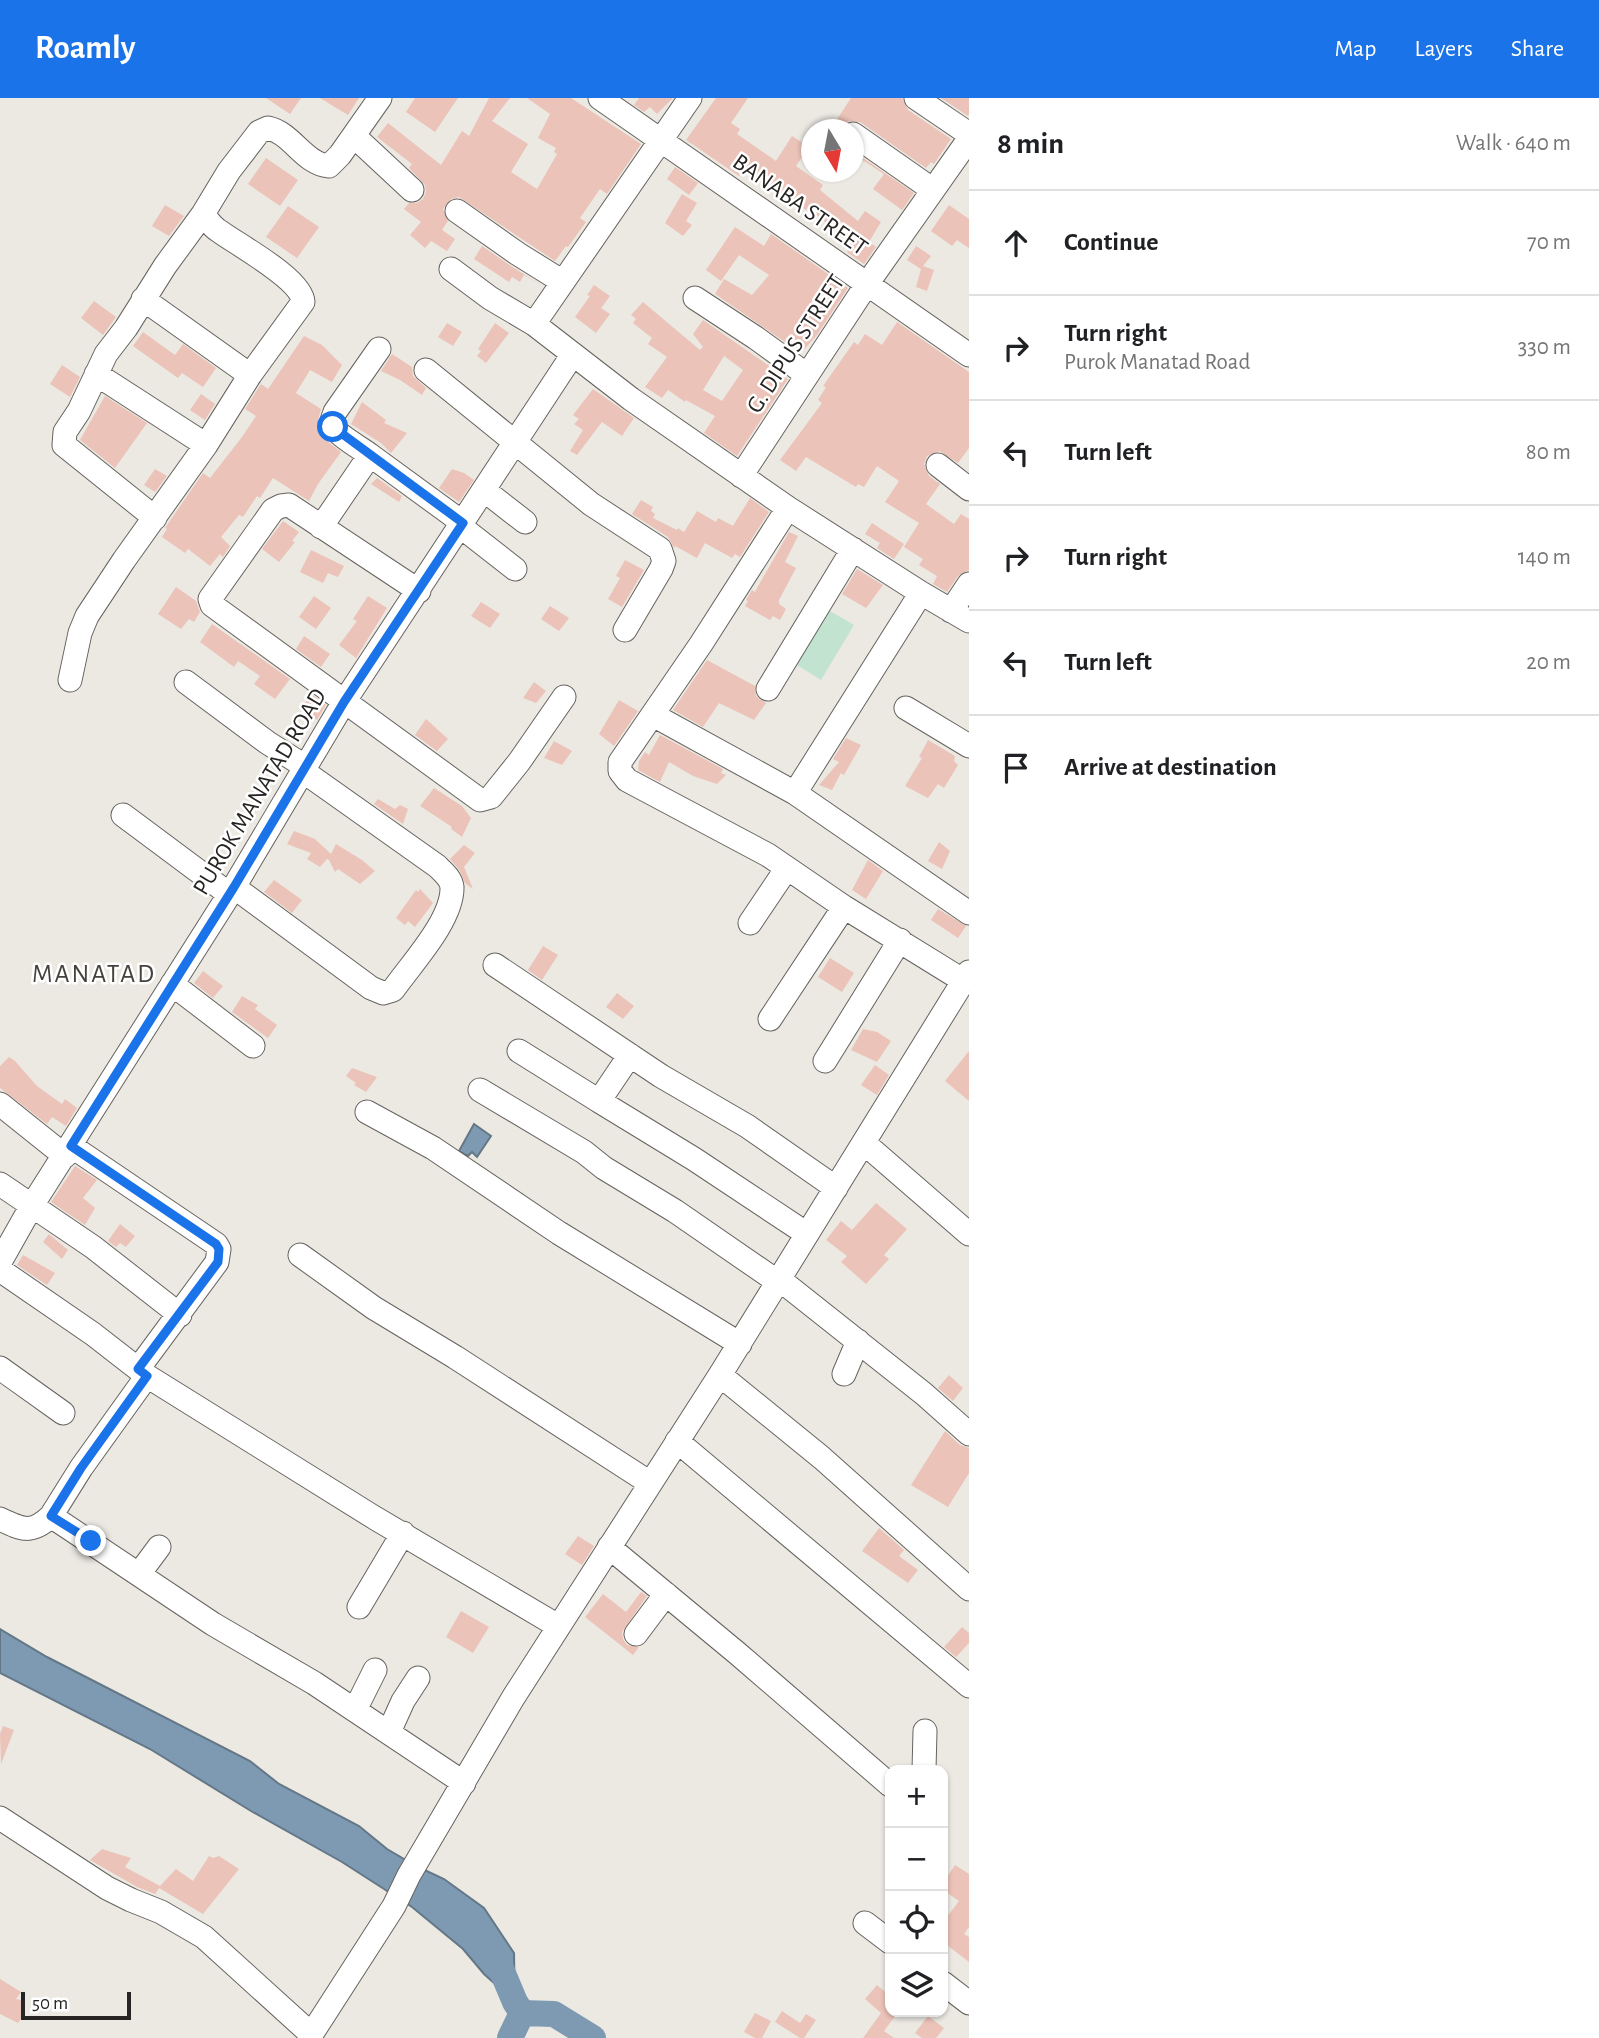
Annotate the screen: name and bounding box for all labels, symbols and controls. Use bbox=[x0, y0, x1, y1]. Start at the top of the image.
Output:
text: Roamly bbox=[35, 32, 135, 65]
text: Map bbox=[1334, 37, 1376, 61]
text: Layers bbox=[1414, 37, 1473, 61]
text: Share bbox=[1511, 37, 1564, 61]
north arrow bbox=[801, 119, 864, 182]
text: 8 min bbox=[997, 129, 1064, 159]
text: Walk · 640 m bbox=[1456, 132, 1571, 155]
street label: BANABA STREET bbox=[728, 150, 872, 260]
icon: ahead bbox=[997, 224, 1035, 262]
text: Continue bbox=[1064, 229, 1159, 255]
text: 70 m bbox=[1527, 231, 1571, 254]
street label: G. DIPUS STREET bbox=[742, 270, 850, 417]
text: Turn right bbox=[1064, 320, 1167, 346]
icon: right bbox=[997, 329, 1035, 367]
text: 330 m bbox=[1518, 336, 1571, 359]
text: Purok Manatad Road bbox=[1064, 351, 1250, 374]
route start bbox=[317, 411, 348, 442]
icon: left bbox=[997, 434, 1035, 472]
text: Turn left bbox=[1064, 439, 1152, 465]
text: 80 m bbox=[1526, 441, 1571, 464]
icon: right bbox=[997, 539, 1035, 577]
text: Turn right bbox=[1064, 544, 1167, 570]
text: 140 m bbox=[1518, 546, 1571, 569]
icon: left bbox=[997, 644, 1035, 682]
text: Turn left bbox=[1064, 649, 1152, 675]
text: 20 m bbox=[1526, 651, 1571, 674]
street label: PUROK MANATAD ROAD bbox=[189, 685, 331, 899]
icon: arrive bbox=[997, 749, 1035, 787]
text: Arrive at destination bbox=[1064, 754, 1277, 780]
district label: MANATAD bbox=[32, 961, 156, 987]
route end bbox=[75, 1525, 106, 1556]
map controls bbox=[885, 1765, 948, 2017]
button: + bbox=[885, 1765, 948, 1828]
button: − bbox=[885, 1828, 948, 1891]
button: locate bbox=[885, 1891, 948, 1954]
button: layers bbox=[885, 1954, 948, 2017]
scale bar bbox=[21, 1989, 131, 2021]
text: 50 m bbox=[32, 1994, 68, 2013]

